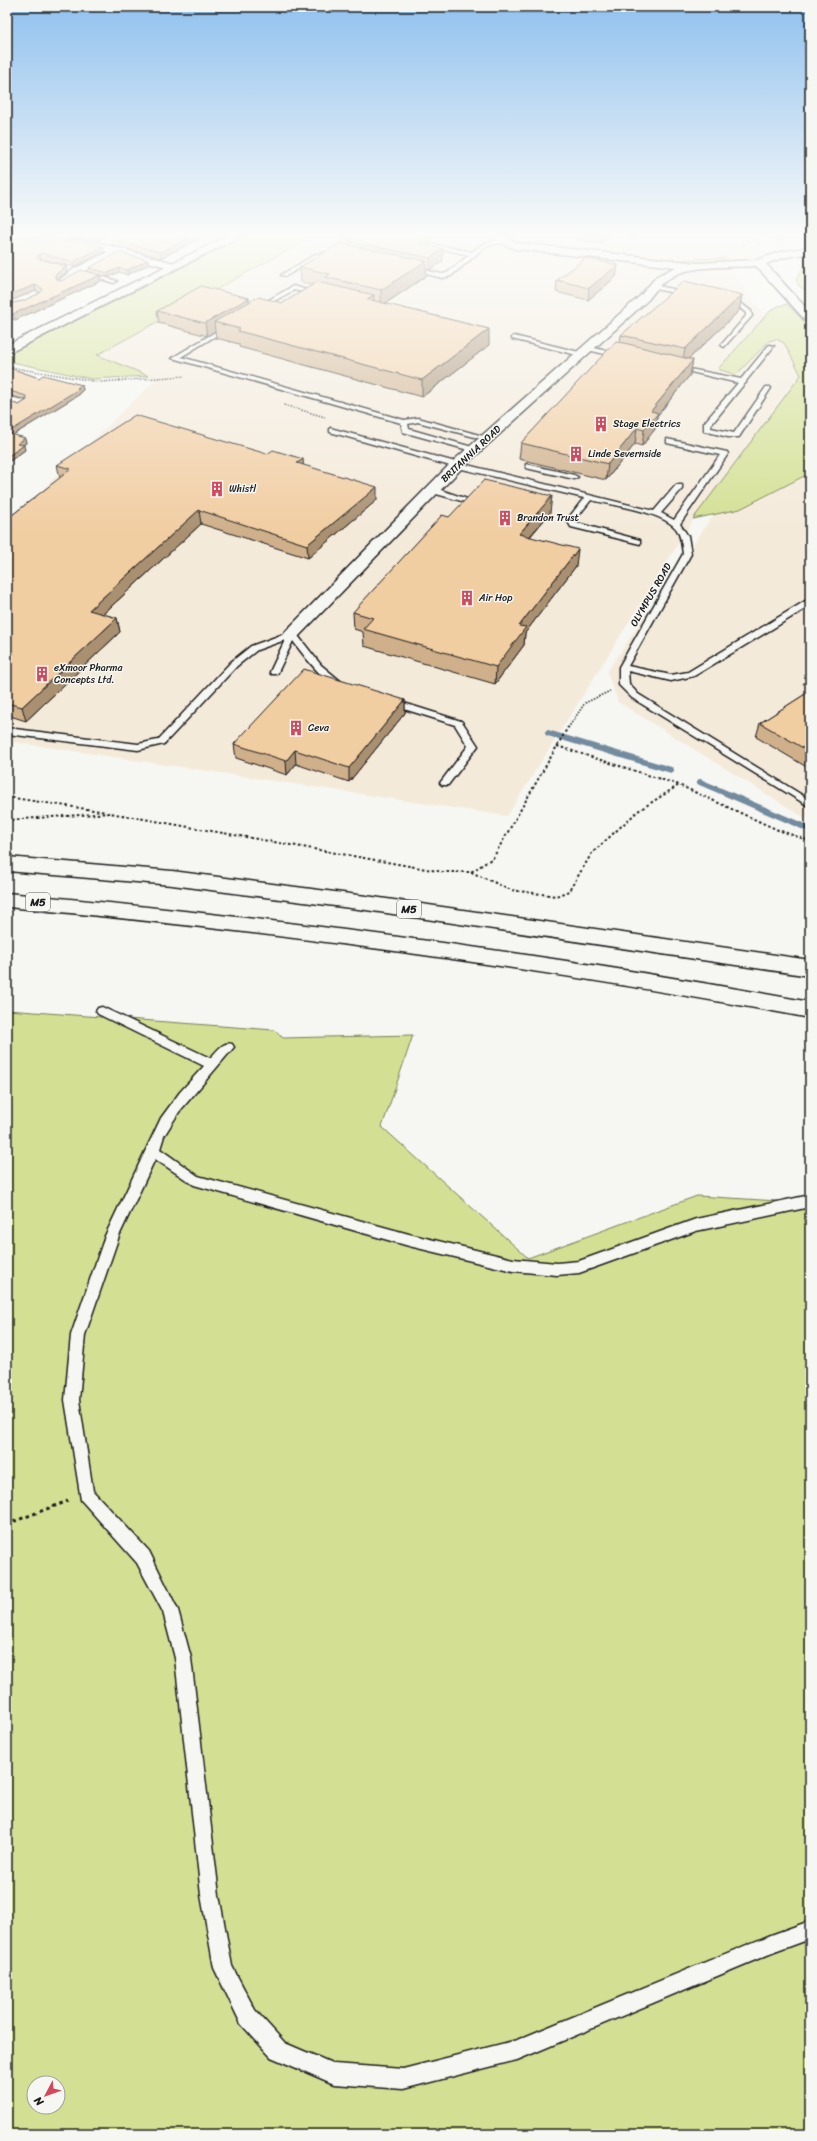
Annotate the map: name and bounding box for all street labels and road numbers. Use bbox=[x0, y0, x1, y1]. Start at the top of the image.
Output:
street label: BRITANNIA ROAD bbox=[436, 421, 506, 487]
street label: OLYMPUS ROAD bbox=[625, 560, 677, 630]
road number: M5 bbox=[26, 893, 50, 911]
road number: M5 bbox=[397, 900, 421, 918]

